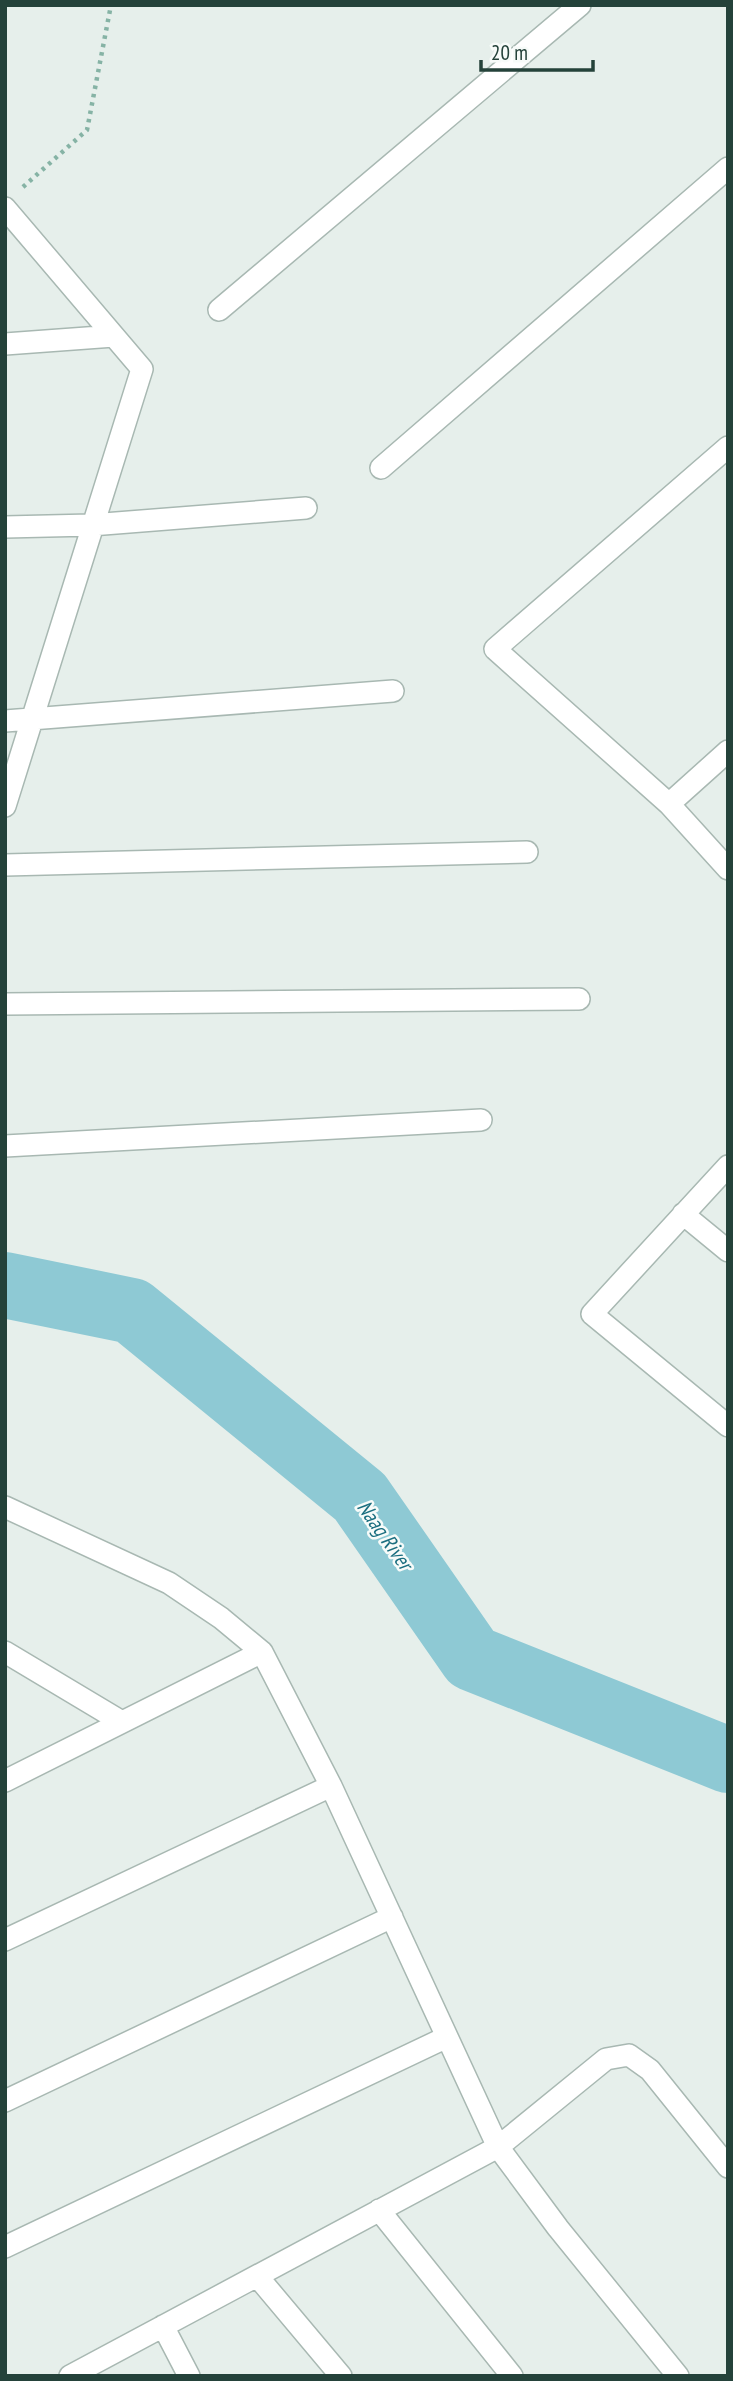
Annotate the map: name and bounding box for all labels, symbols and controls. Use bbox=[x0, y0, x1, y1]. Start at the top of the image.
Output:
scale bar bbox=[481, 28, 593, 72]
text: 20 m bbox=[491, 39, 528, 66]
water label: Naag River bbox=[351, 1495, 421, 1578]

